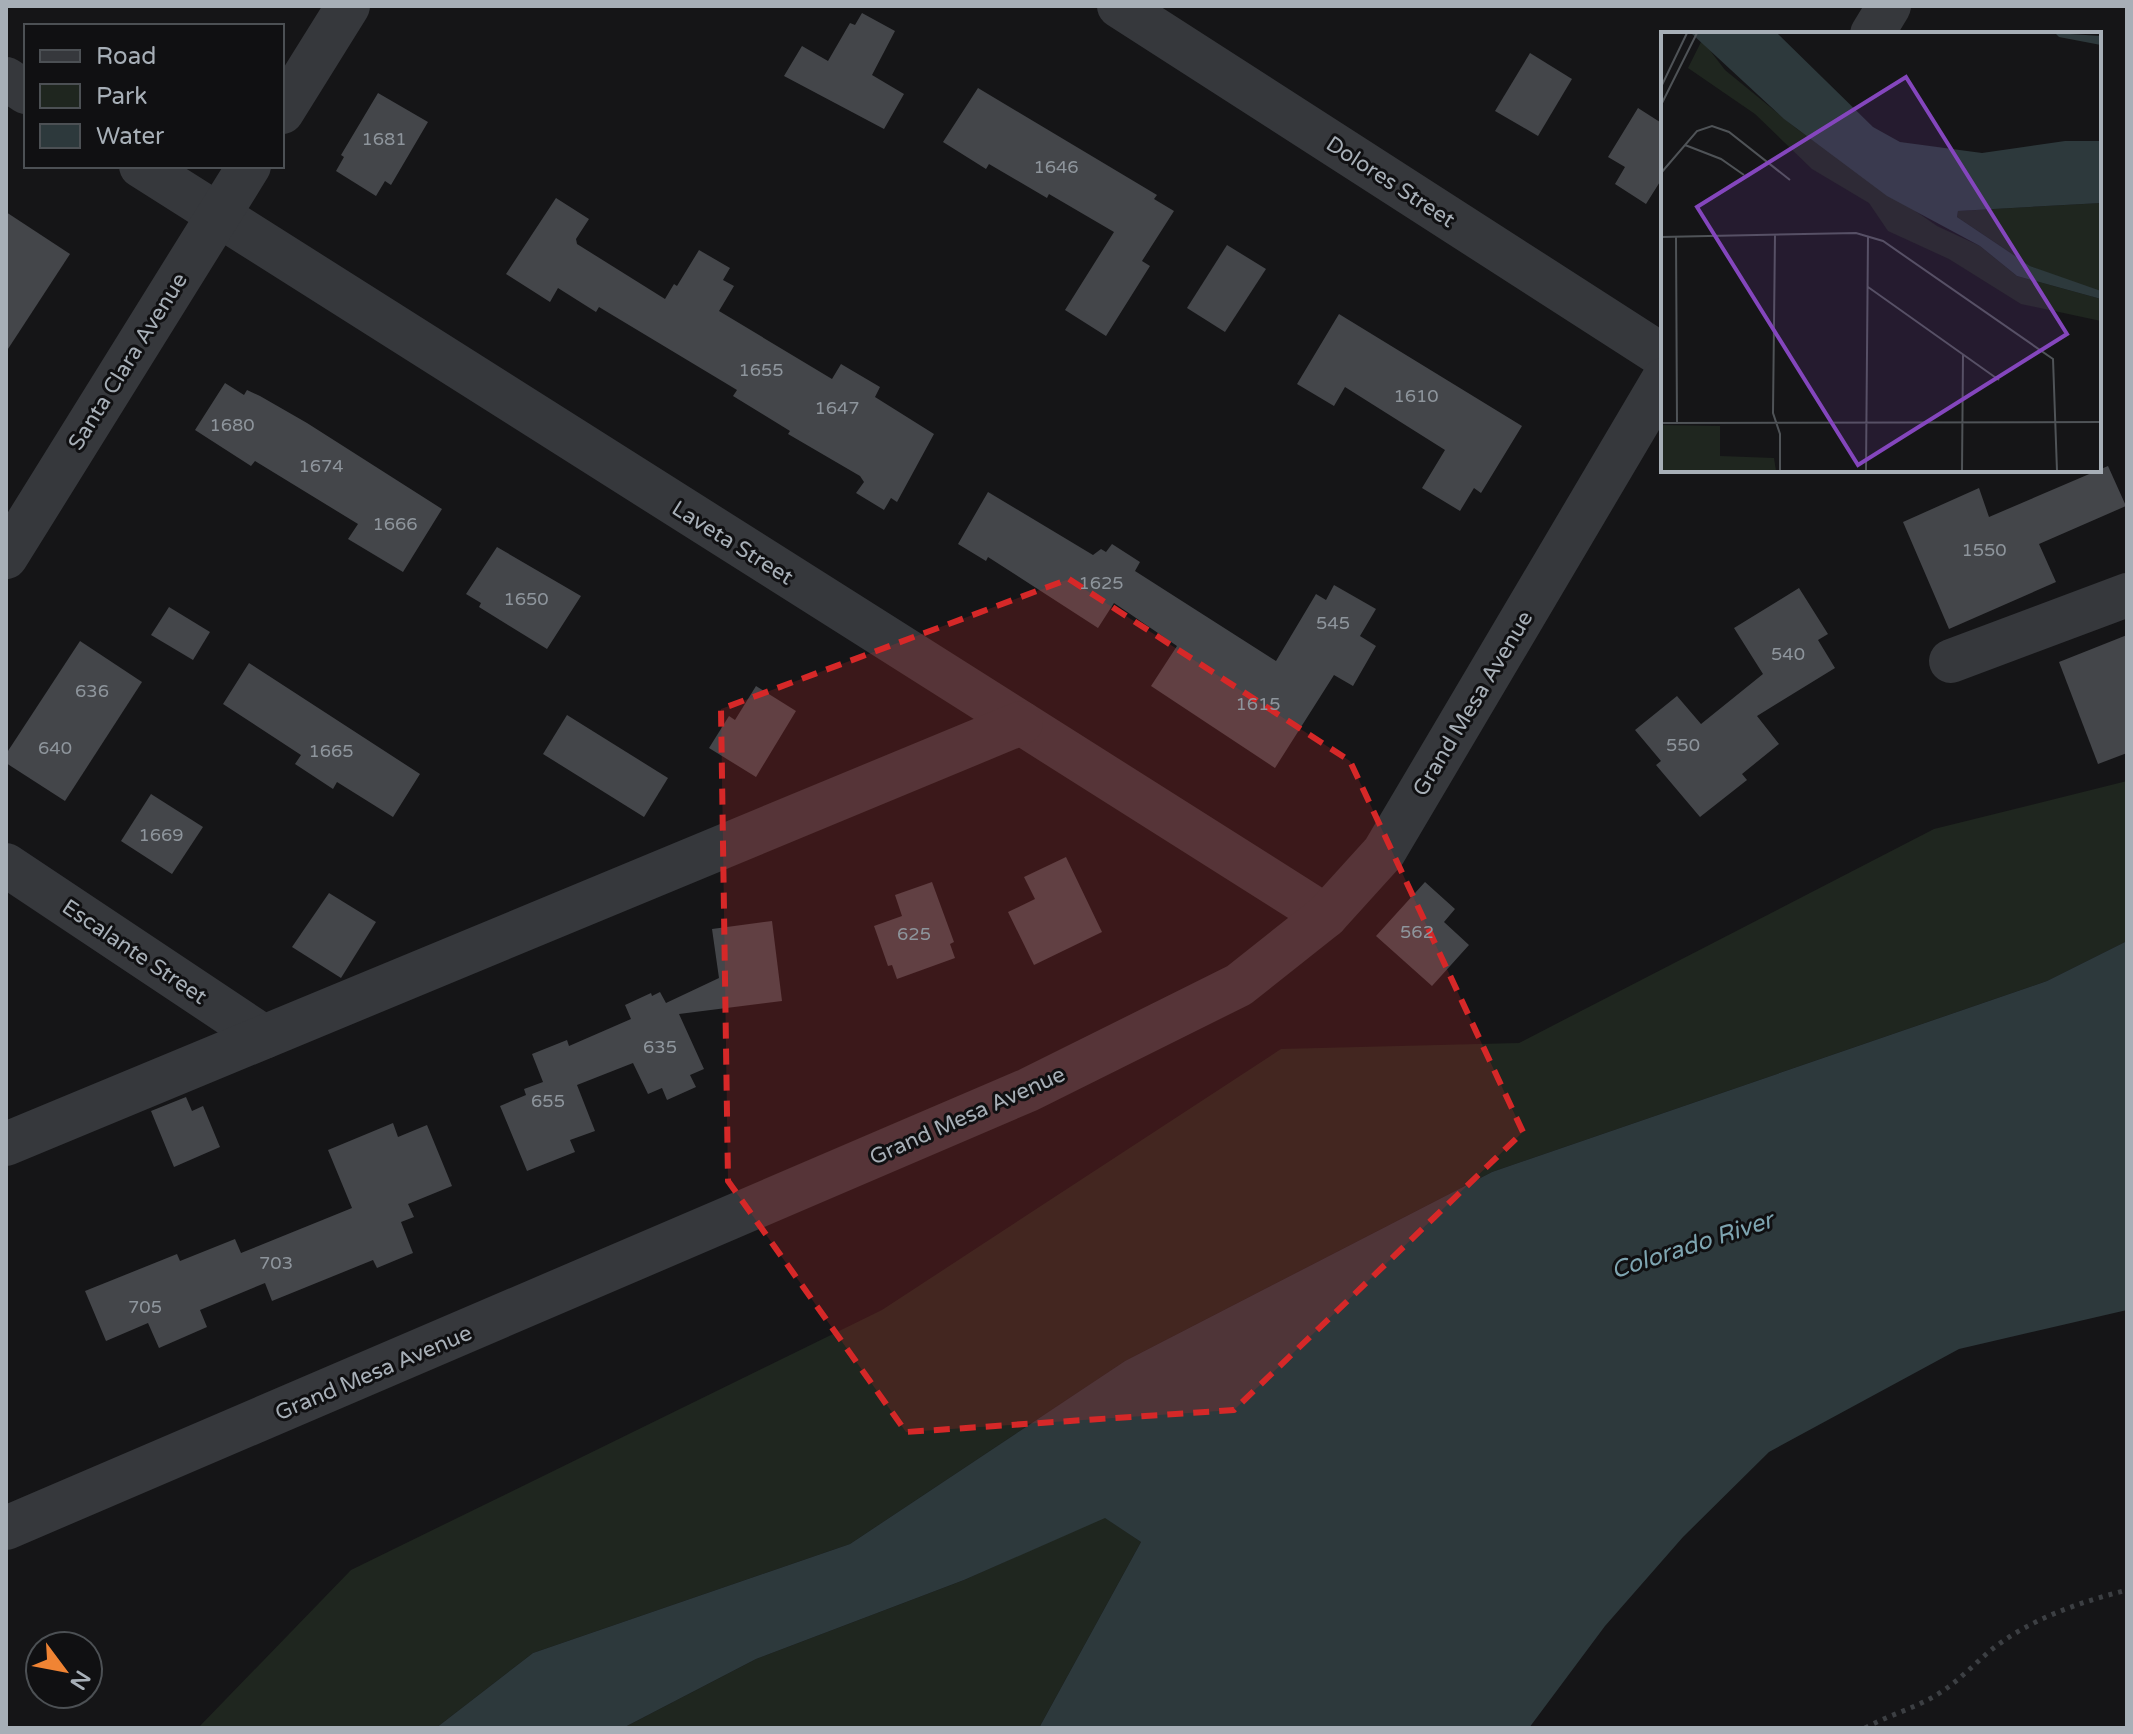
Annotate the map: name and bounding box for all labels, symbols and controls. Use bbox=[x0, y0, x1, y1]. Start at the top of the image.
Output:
legend bbox=[24, 24, 284, 168]
inset map bbox=[1661, 32, 2101, 472]
text: Road bbox=[96, 42, 156, 71]
text: Park bbox=[96, 82, 147, 111]
text: Water bbox=[96, 122, 165, 151]
house number: 1681 bbox=[361, 128, 407, 150]
street label: Dolores Street bbox=[1321, 131, 1460, 233]
house number: 1646 bbox=[1033, 156, 1079, 178]
street label: Santa Clara Avenue bbox=[63, 268, 193, 455]
house number: 1655 bbox=[738, 359, 784, 381]
house number: 1610 bbox=[1393, 385, 1439, 407]
house number: 1647 bbox=[814, 397, 860, 419]
house number: 1680 bbox=[209, 414, 255, 436]
house number: 1674 bbox=[298, 455, 344, 477]
street label: Laveta Street bbox=[667, 495, 798, 590]
house number: 1666 bbox=[372, 513, 418, 535]
house number: 1550 bbox=[1961, 539, 2007, 561]
house number: 1625 bbox=[1078, 572, 1124, 594]
house number: 1650 bbox=[503, 588, 549, 610]
street label: Grand Mesa Avenue bbox=[1407, 606, 1538, 801]
house number: 545 bbox=[1316, 612, 1350, 634]
house number: 540 bbox=[1771, 643, 1805, 665]
house number: 636 bbox=[75, 680, 109, 702]
house number: 1615 bbox=[1235, 693, 1281, 715]
house number: 550 bbox=[1666, 734, 1700, 756]
house number: 640 bbox=[38, 737, 72, 759]
house number: 1665 bbox=[308, 740, 354, 762]
house number: 1669 bbox=[138, 824, 184, 846]
street label: Escalante Street bbox=[57, 894, 212, 1010]
house number: 562 bbox=[1400, 921, 1434, 943]
house number: 625 bbox=[897, 923, 931, 945]
house number: 635 bbox=[643, 1036, 677, 1058]
street label: Grand Mesa Avenue bbox=[866, 1061, 1069, 1171]
house number: 655 bbox=[531, 1090, 565, 1112]
water label: Colorado River bbox=[1608, 1205, 1779, 1285]
house number: 703 bbox=[259, 1252, 293, 1274]
house number: 705 bbox=[128, 1296, 162, 1318]
street label: Grand Mesa Avenue bbox=[271, 1320, 476, 1426]
north arrow bbox=[24, 1630, 104, 1710]
text: N bbox=[64, 1666, 96, 1694]

